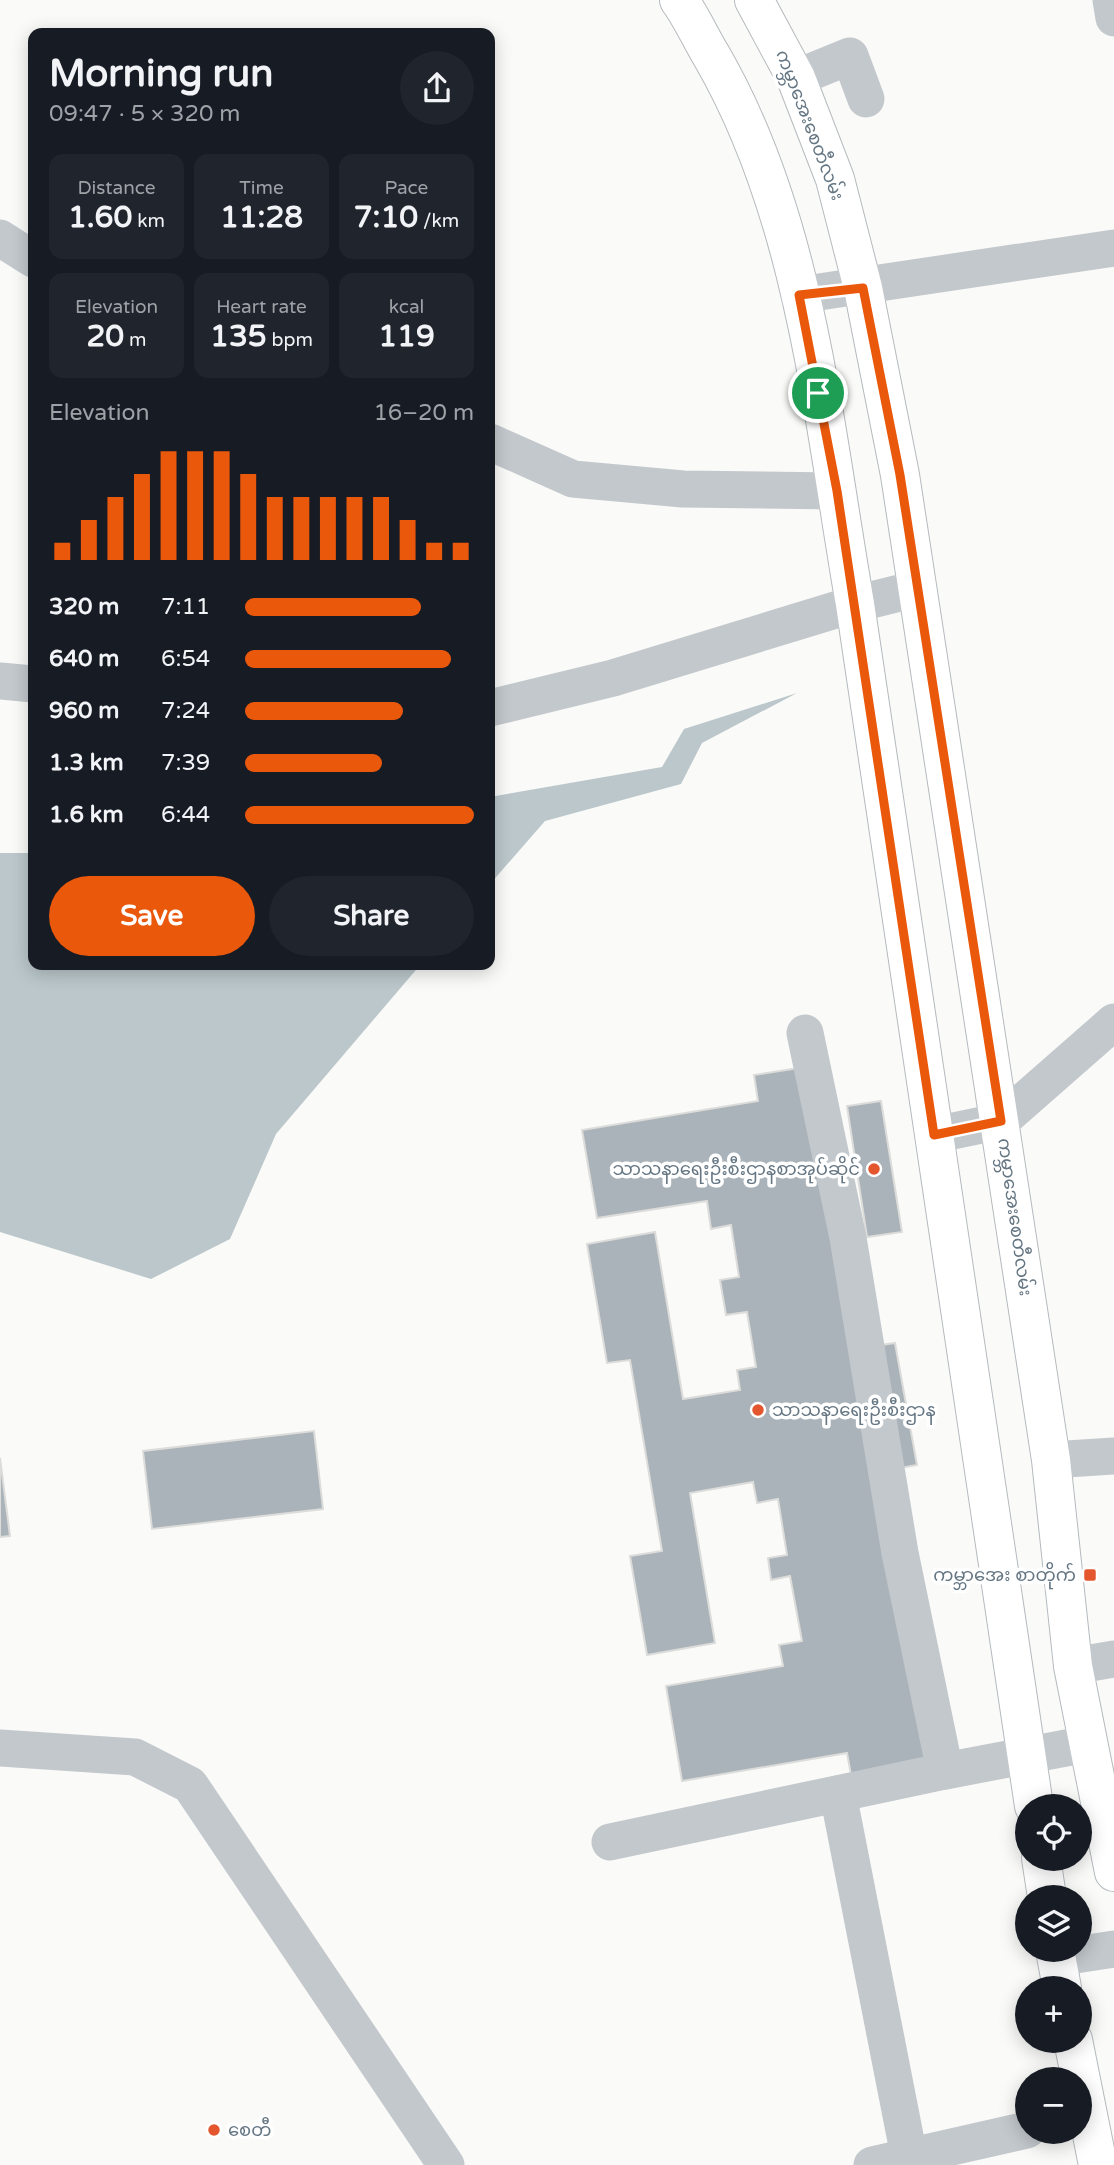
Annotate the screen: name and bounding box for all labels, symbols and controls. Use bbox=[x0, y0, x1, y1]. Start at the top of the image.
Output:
street label: ကမ္ဘာအေးစေတီလမ်း bbox=[767, 46, 852, 205]
text: Morning run bbox=[49, 51, 273, 97]
button: share bbox=[400, 51, 474, 125]
text: 09:47 · 5 × 320 m bbox=[49, 100, 240, 128]
text: Distance bbox=[77, 177, 156, 199]
text: Time bbox=[239, 177, 284, 199]
text: Pace bbox=[385, 177, 428, 199]
text: 1.60 bbox=[68, 199, 132, 236]
text: 11:28 bbox=[220, 199, 303, 236]
text: 7:10 bbox=[354, 199, 418, 236]
text: km bbox=[132, 210, 165, 232]
text: /km bbox=[418, 210, 459, 232]
text: Elevation bbox=[75, 296, 158, 318]
text: Heart rate bbox=[216, 296, 307, 318]
text: kcal bbox=[389, 296, 424, 318]
text: 20 bbox=[86, 318, 124, 355]
text: 135 bbox=[210, 318, 267, 355]
text: 119 bbox=[378, 318, 435, 355]
text: m bbox=[124, 329, 147, 351]
text: bpm bbox=[267, 329, 313, 351]
pin bbox=[788, 363, 848, 423]
icon: arrive bbox=[799, 374, 837, 412]
text: Elevation bbox=[49, 399, 150, 427]
text: 16–20 m bbox=[373, 399, 474, 427]
text: 320 m bbox=[49, 593, 119, 621]
text: 7:11 bbox=[161, 593, 210, 621]
text: 640 m bbox=[49, 645, 119, 673]
text: 6:54 bbox=[161, 645, 210, 673]
text: 960 m bbox=[49, 697, 119, 725]
text: 7:24 bbox=[161, 697, 210, 725]
text: 1.3 km bbox=[49, 749, 124, 777]
text: 7:39 bbox=[161, 749, 210, 777]
text: 1.6 km bbox=[49, 801, 124, 829]
text: 6:44 bbox=[161, 801, 210, 829]
button: Save bbox=[49, 876, 255, 956]
button: Share bbox=[269, 876, 474, 956]
street label: ကမ္ဘာအေးစေတီလမ်း bbox=[989, 1136, 1040, 1298]
place label: သာသနာရေးဦးစီးဌာနစာအုပ်ဆိုင် bbox=[613, 1155, 860, 1184]
marker: သာသနာရေးဦးစီးဌာနစာအုပ်ဆိုင် bbox=[866, 1161, 882, 1177]
place label: သာသနာရေးဦးစီးဌာန bbox=[772, 1396, 936, 1425]
marker: သာသနာရေးဦးစီးဌာန bbox=[750, 1402, 766, 1418]
place label: ကမ္ဘာအေး စာတိုက် bbox=[933, 1561, 1076, 1590]
marker: ကမ္ဘာအေး စာတိုက် bbox=[1082, 1567, 1098, 1583]
map controls bbox=[1015, 1794, 1092, 2144]
button: locate bbox=[1015, 1794, 1092, 1871]
button: layers bbox=[1015, 1885, 1092, 1962]
button: + bbox=[1015, 1976, 1092, 2053]
button: − bbox=[1015, 2067, 1092, 2144]
place label: စေတီ bbox=[228, 2116, 272, 2141]
marker: စေတီ bbox=[206, 2122, 222, 2138]

